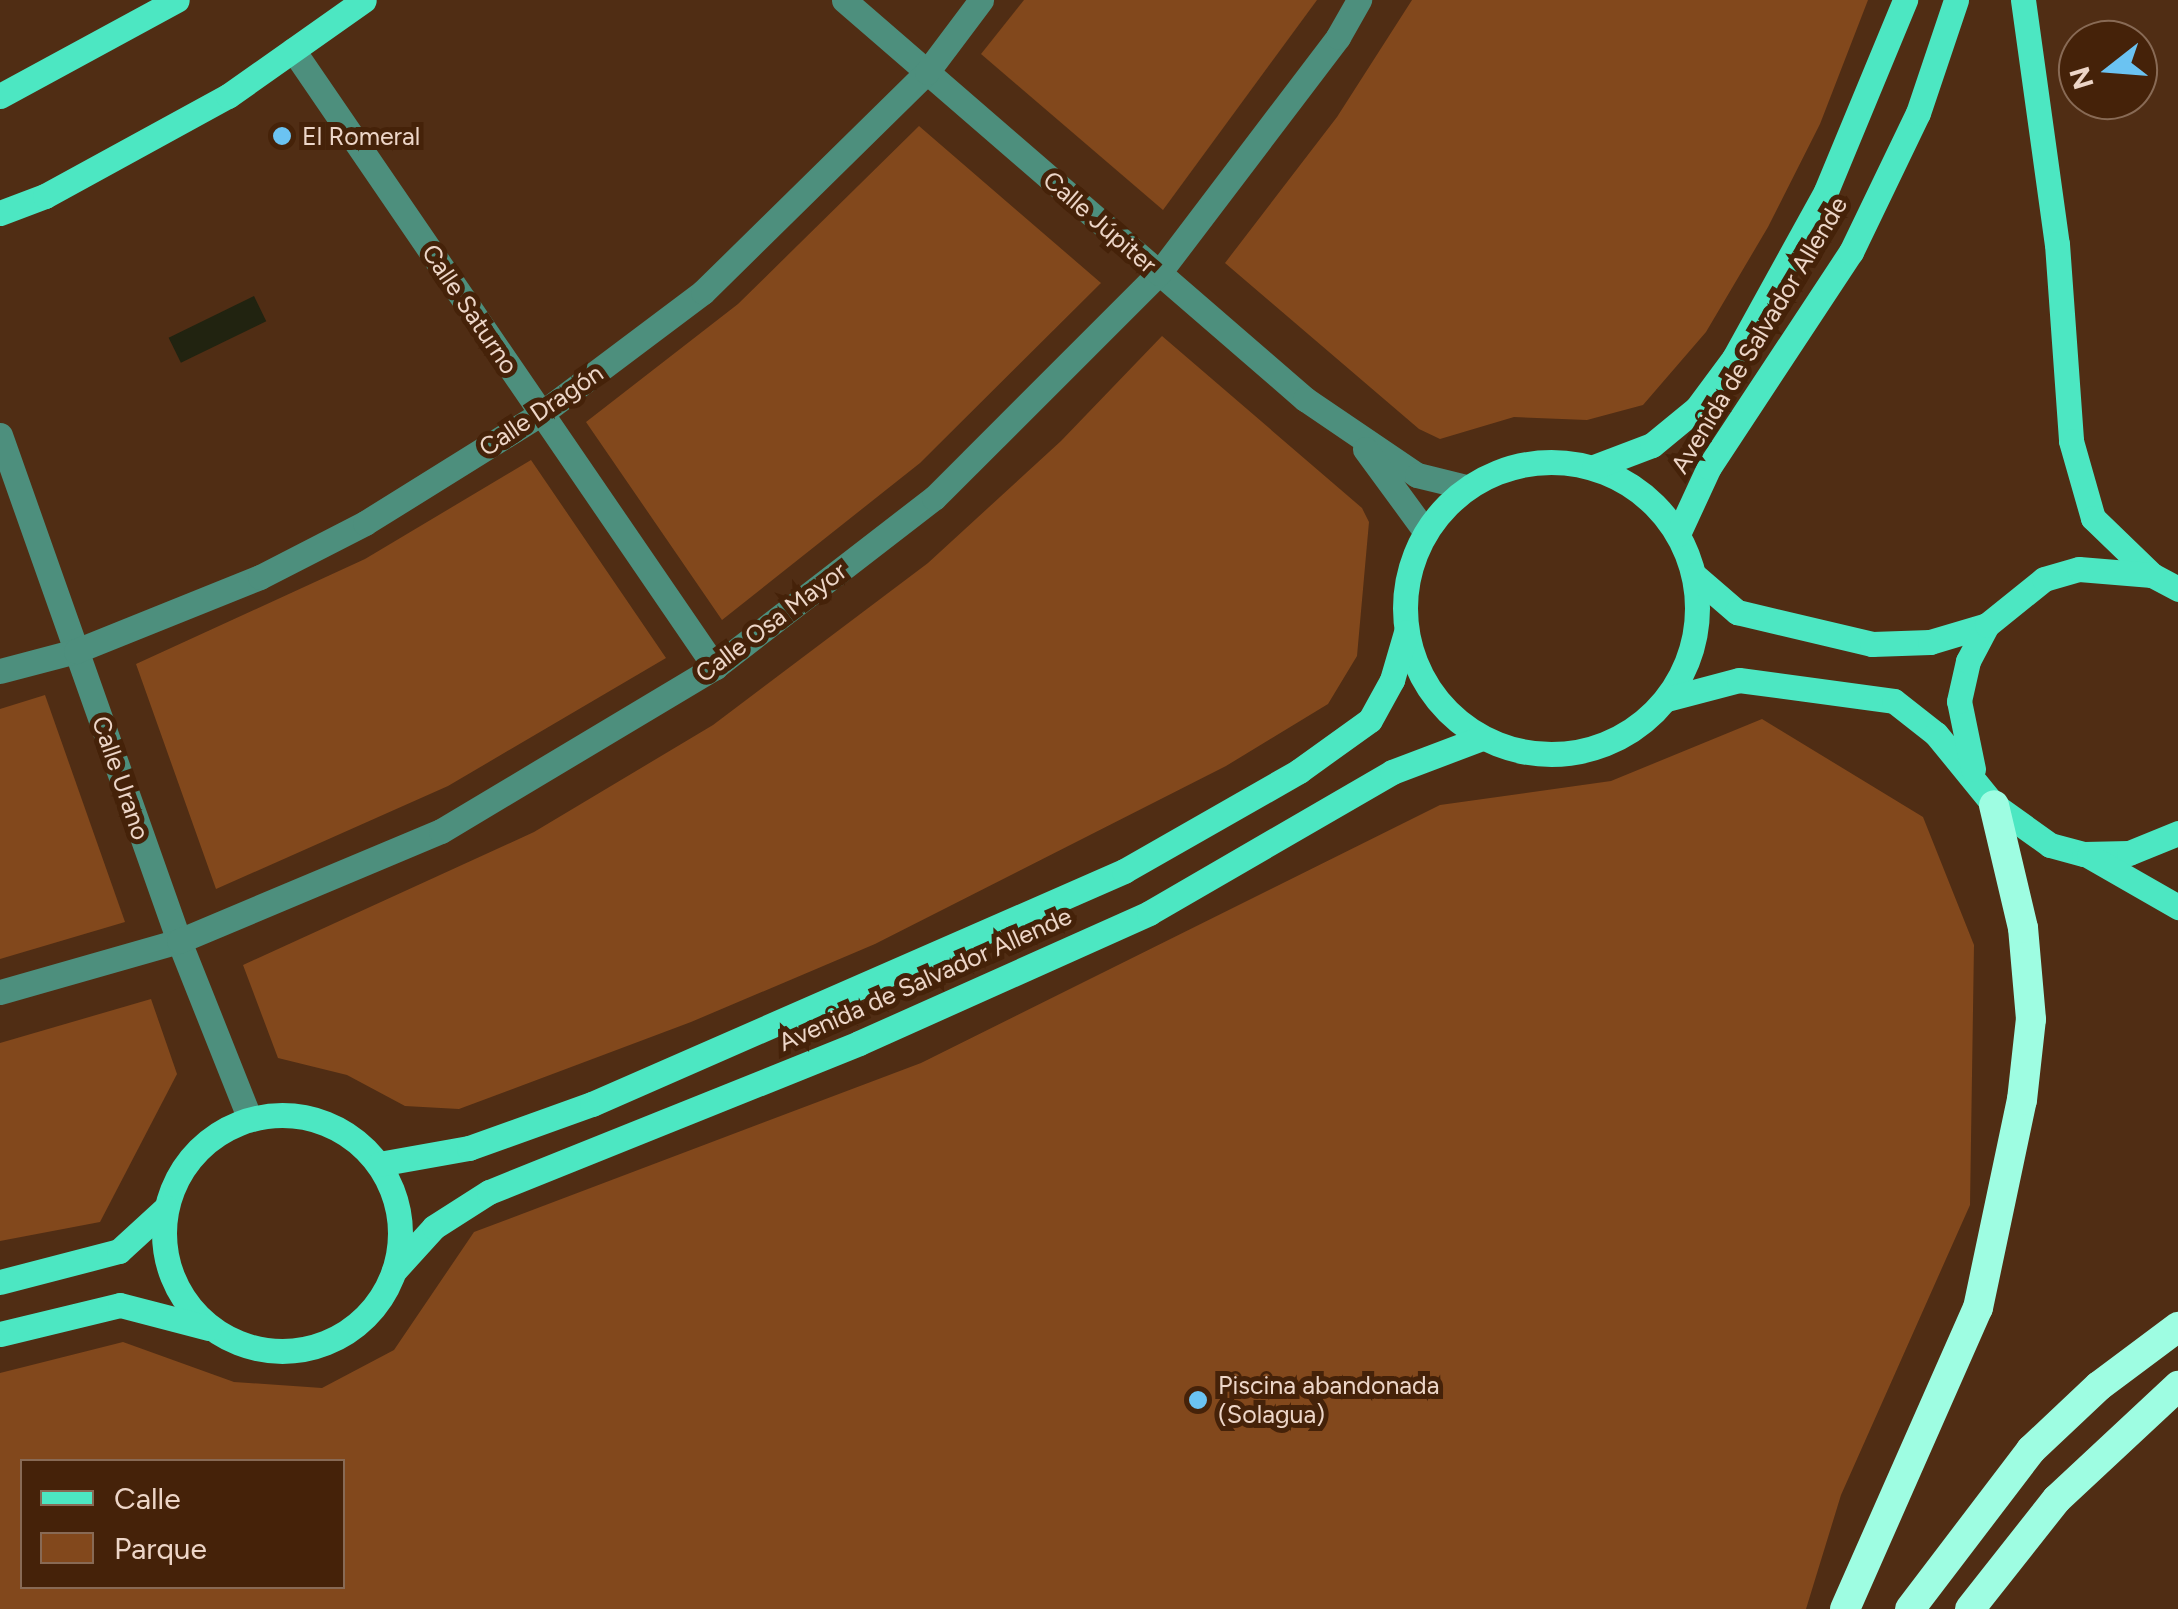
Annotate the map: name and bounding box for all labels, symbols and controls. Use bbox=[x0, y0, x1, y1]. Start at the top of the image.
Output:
north arrow bbox=[2058, 20, 2158, 120]
text: N bbox=[2062, 63, 2101, 94]
place label: El Romeral bbox=[302, 121, 420, 151]
marker: El Romeral bbox=[271, 125, 293, 147]
street label: Calle Júpiter bbox=[1037, 165, 1163, 279]
street label: Avenida de Salvador Allende bbox=[1664, 191, 1854, 479]
street label: Calle Saturno bbox=[416, 238, 524, 380]
street label: Calle Dragón bbox=[473, 358, 609, 462]
street label: Calle Osa Mayor bbox=[690, 556, 852, 688]
street label: Calle Urano bbox=[86, 712, 156, 844]
street label: Avenida de Salvador Allende bbox=[774, 901, 1076, 1057]
place label: Piscina abandonada (Solagua) bbox=[1218, 1371, 1439, 1430]
marker: Piscina abandonada (Solagua) bbox=[1187, 1389, 1209, 1411]
legend bbox=[20, 1459, 345, 1589]
text: Calle bbox=[114, 1480, 181, 1517]
text: Parque bbox=[114, 1530, 207, 1567]

